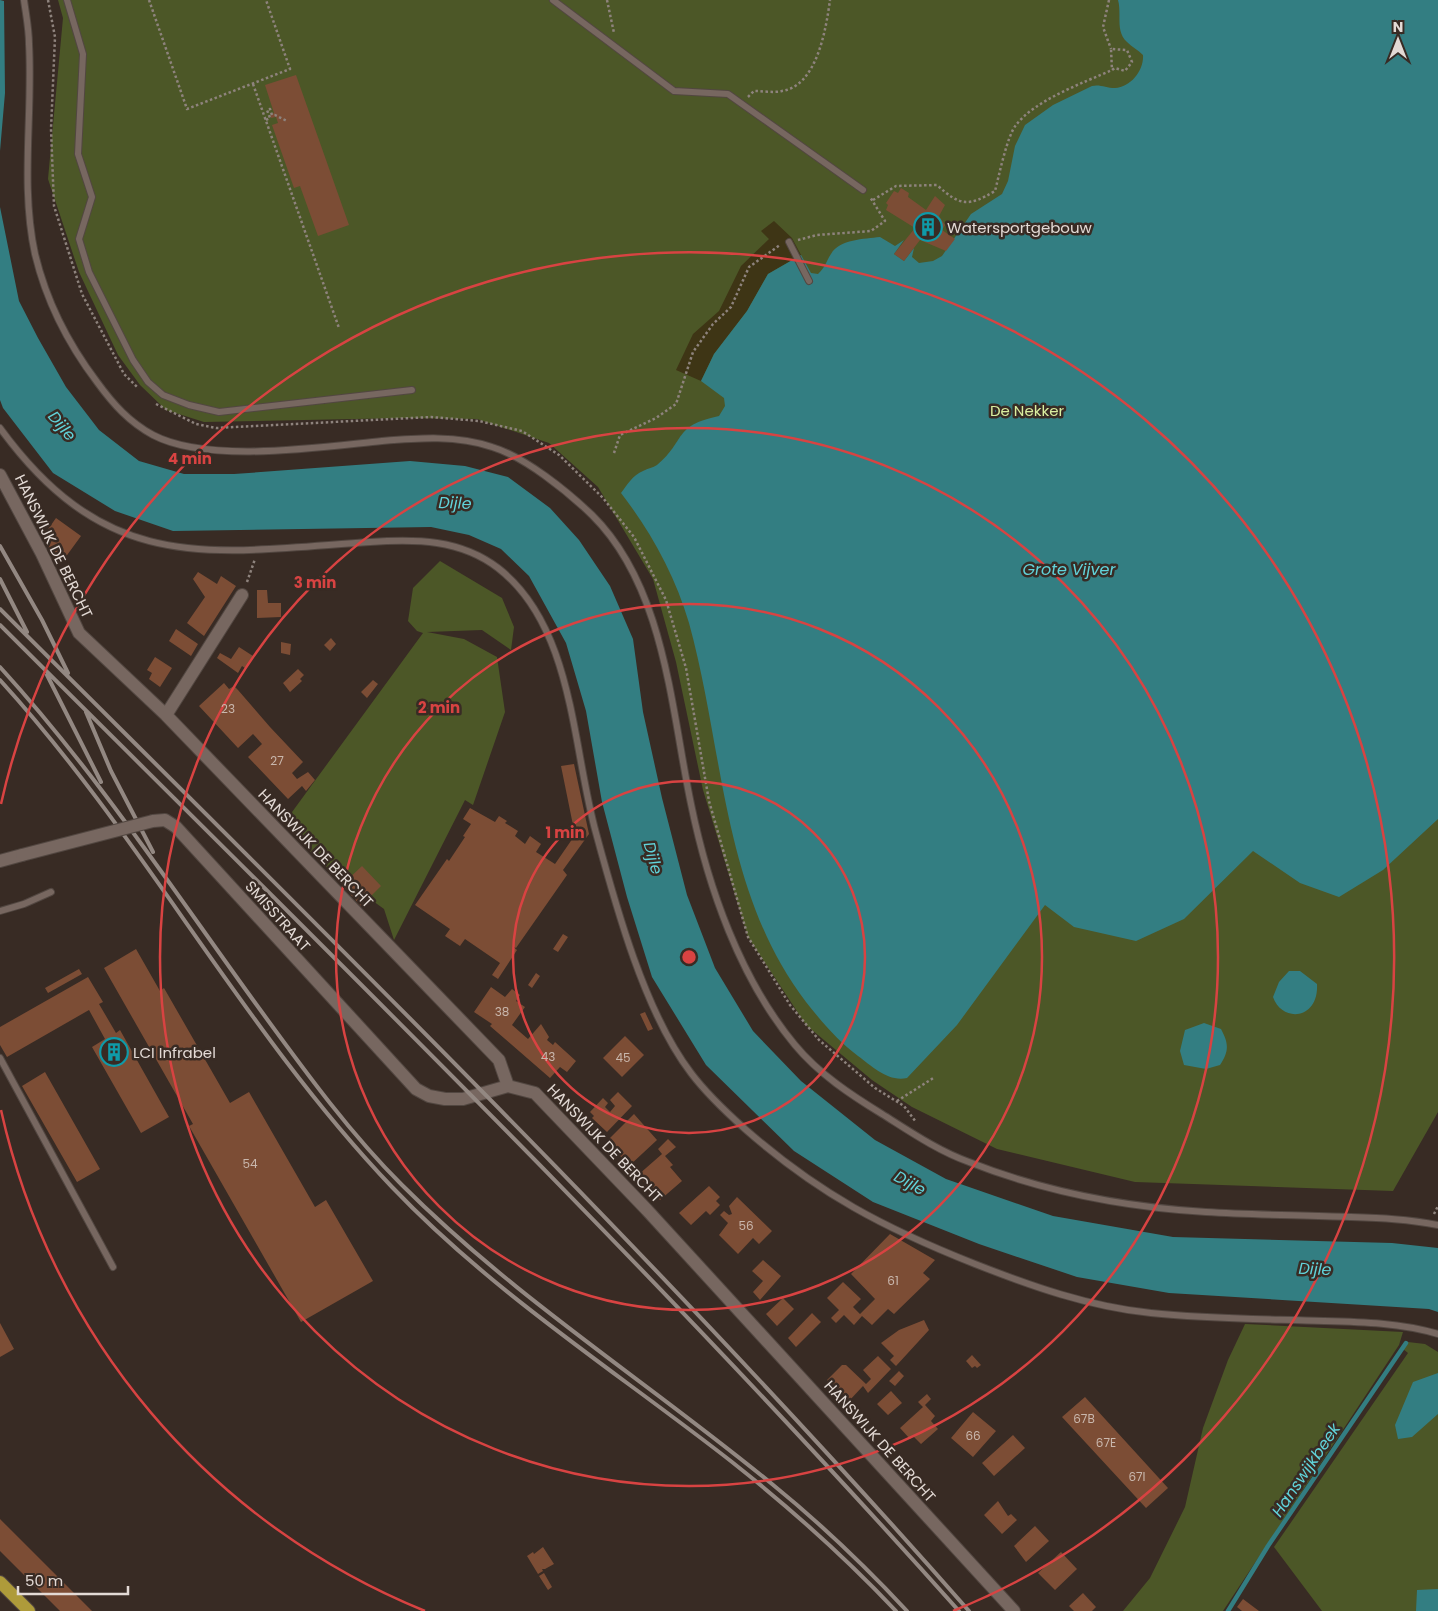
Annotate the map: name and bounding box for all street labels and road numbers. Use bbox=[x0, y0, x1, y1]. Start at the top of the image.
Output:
street label: HANSWIJK DE BERCHT bbox=[10, 471, 98, 621]
street label: HANSWIJK DE BERCHT bbox=[254, 784, 378, 912]
street label: SMISSTRAAT bbox=[241, 876, 315, 956]
street label: HANSWIJK DE BERCHT bbox=[543, 1079, 667, 1207]
street label: HANSWIJK DE BERCHT bbox=[819, 1375, 941, 1507]

